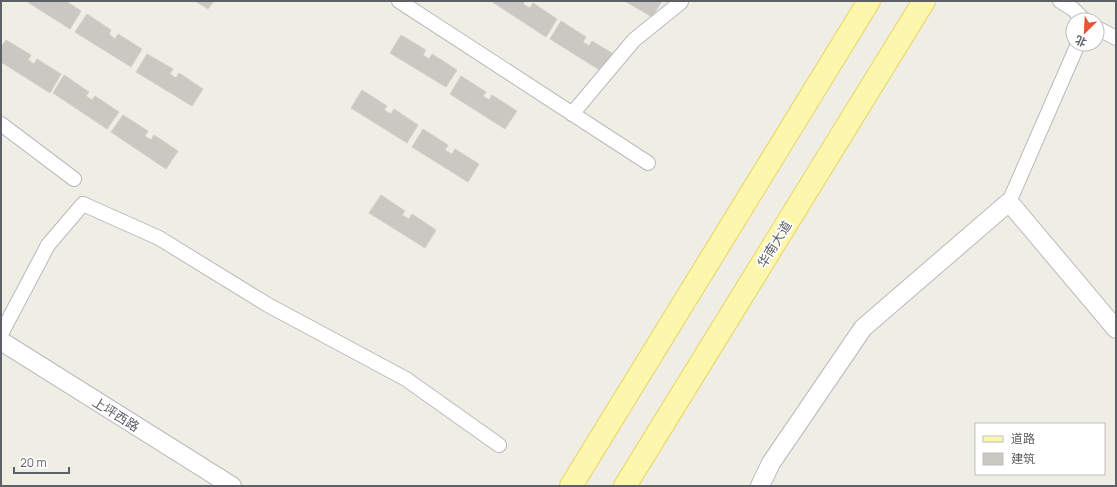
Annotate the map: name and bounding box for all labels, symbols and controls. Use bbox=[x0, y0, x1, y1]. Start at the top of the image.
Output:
north arrow bbox=[1065, 12, 1105, 52]
text: 北 bbox=[1073, 33, 1089, 51]
street label: 华南大道 bbox=[753, 217, 795, 271]
street label: 上坪西路 bbox=[89, 393, 143, 435]
legend bbox=[975, 423, 1105, 475]
text: 道路 bbox=[1011, 430, 1035, 447]
scale bar bbox=[14, 449, 69, 475]
text: 建筑 bbox=[1011, 450, 1035, 467]
text: 20 m bbox=[20, 454, 47, 471]

